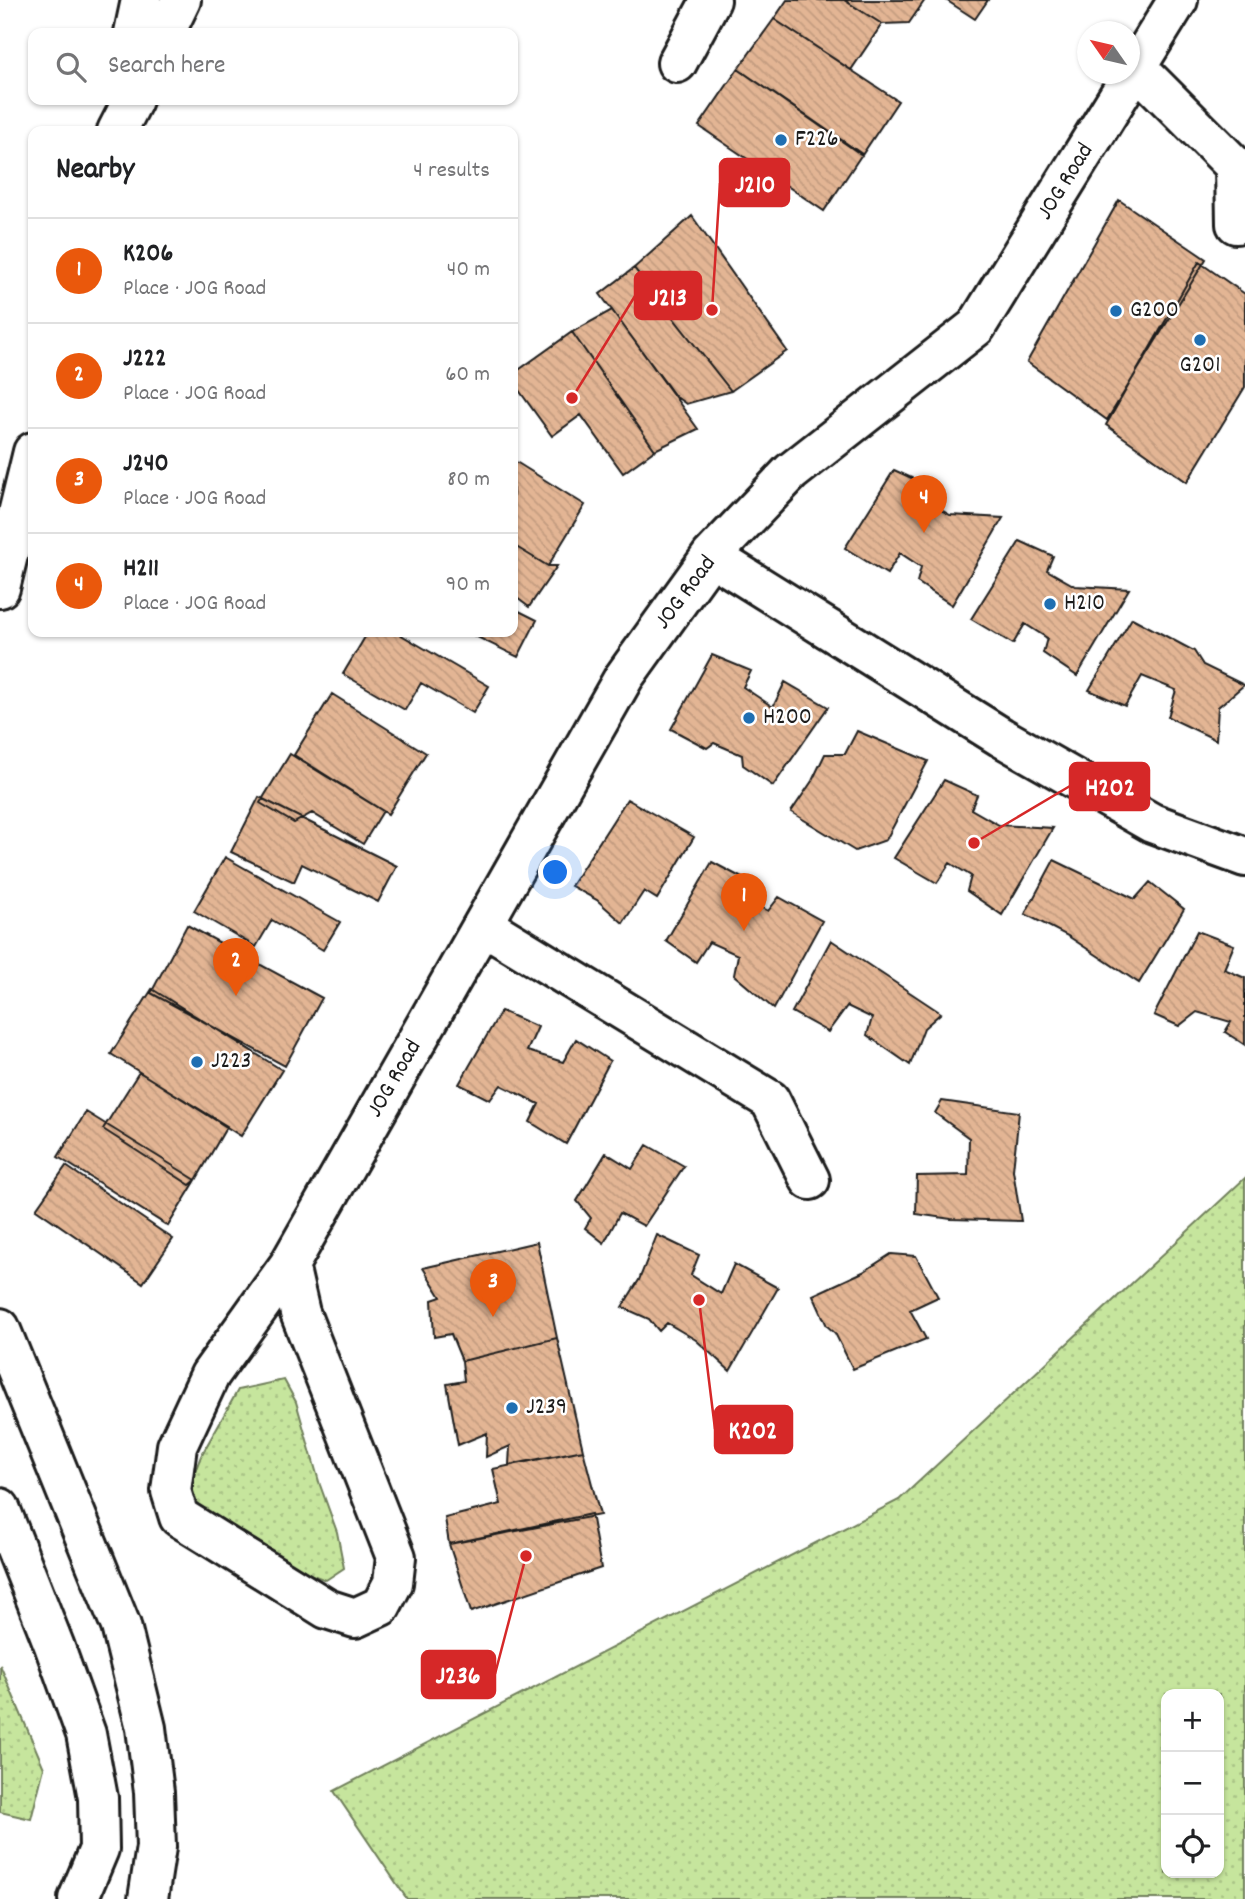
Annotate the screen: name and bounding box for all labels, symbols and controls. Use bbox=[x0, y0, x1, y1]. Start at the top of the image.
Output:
north arrow bbox=[1077, 21, 1140, 84]
search box bbox=[28, 28, 518, 105]
icon: search bbox=[52, 48, 90, 86]
text: Search here bbox=[108, 48, 226, 85]
place label: F226 bbox=[795, 123, 838, 157]
marker: F226 bbox=[773, 132, 789, 148]
street label: JOG Road bbox=[1029, 137, 1103, 227]
text: Nearby bbox=[56, 150, 134, 193]
text: 4 results bbox=[413, 155, 490, 188]
callout: J210 bbox=[720, 159, 789, 206]
text: J210 bbox=[735, 168, 775, 205]
text: K206 bbox=[123, 236, 173, 273]
text: 1 bbox=[76, 254, 82, 287]
text: 40 m bbox=[447, 254, 490, 287]
callout: J213 bbox=[635, 272, 701, 319]
text: Place · JOG Road bbox=[123, 273, 266, 306]
text: J213 bbox=[649, 281, 687, 318]
place label: G200 bbox=[1130, 294, 1179, 328]
marker: G200 bbox=[1108, 303, 1124, 319]
marker: G201 bbox=[1192, 332, 1208, 348]
text: J222 bbox=[123, 341, 167, 378]
place label: G201 bbox=[1180, 349, 1220, 383]
text: 2 bbox=[74, 359, 84, 392]
text: 60 m bbox=[445, 359, 490, 392]
text: Place · JOG Road bbox=[123, 378, 266, 411]
text: J240 bbox=[123, 446, 169, 483]
text: 3 bbox=[74, 464, 84, 497]
text: 80 m bbox=[447, 464, 490, 497]
pin: 4 bbox=[901, 475, 947, 533]
text: Place · JOG Road bbox=[123, 483, 266, 516]
street label: JOG Road bbox=[647, 549, 725, 637]
text: H211 bbox=[123, 551, 159, 588]
text: 4 bbox=[74, 569, 84, 602]
text: 90 m bbox=[446, 569, 490, 602]
place label: H210 bbox=[1064, 587, 1105, 621]
text: Place · JOG Road bbox=[123, 588, 266, 621]
marker: H210 bbox=[1042, 596, 1058, 612]
place label: H200 bbox=[763, 701, 812, 735]
marker: H200 bbox=[741, 710, 757, 726]
callout: H202 bbox=[1070, 763, 1149, 810]
text: H202 bbox=[1085, 771, 1135, 808]
your location bbox=[538, 855, 572, 889]
pin: 1 bbox=[721, 873, 767, 931]
pin: 2 bbox=[213, 938, 259, 996]
street label: JOG Road bbox=[359, 1034, 431, 1124]
place label: J223 bbox=[211, 1045, 251, 1079]
marker: J223 bbox=[189, 1054, 205, 1070]
pin: 3 bbox=[470, 1259, 516, 1317]
place label: J239 bbox=[526, 1391, 567, 1425]
marker: J239 bbox=[504, 1400, 520, 1416]
callout: K202 bbox=[715, 1406, 792, 1453]
text: K202 bbox=[729, 1414, 777, 1451]
callout: J236 bbox=[422, 1651, 495, 1698]
text: J236 bbox=[435, 1659, 481, 1696]
map controls bbox=[1161, 1689, 1224, 1878]
button: + bbox=[1161, 1689, 1224, 1752]
button: − bbox=[1161, 1752, 1224, 1815]
button: locate bbox=[1161, 1815, 1224, 1878]

